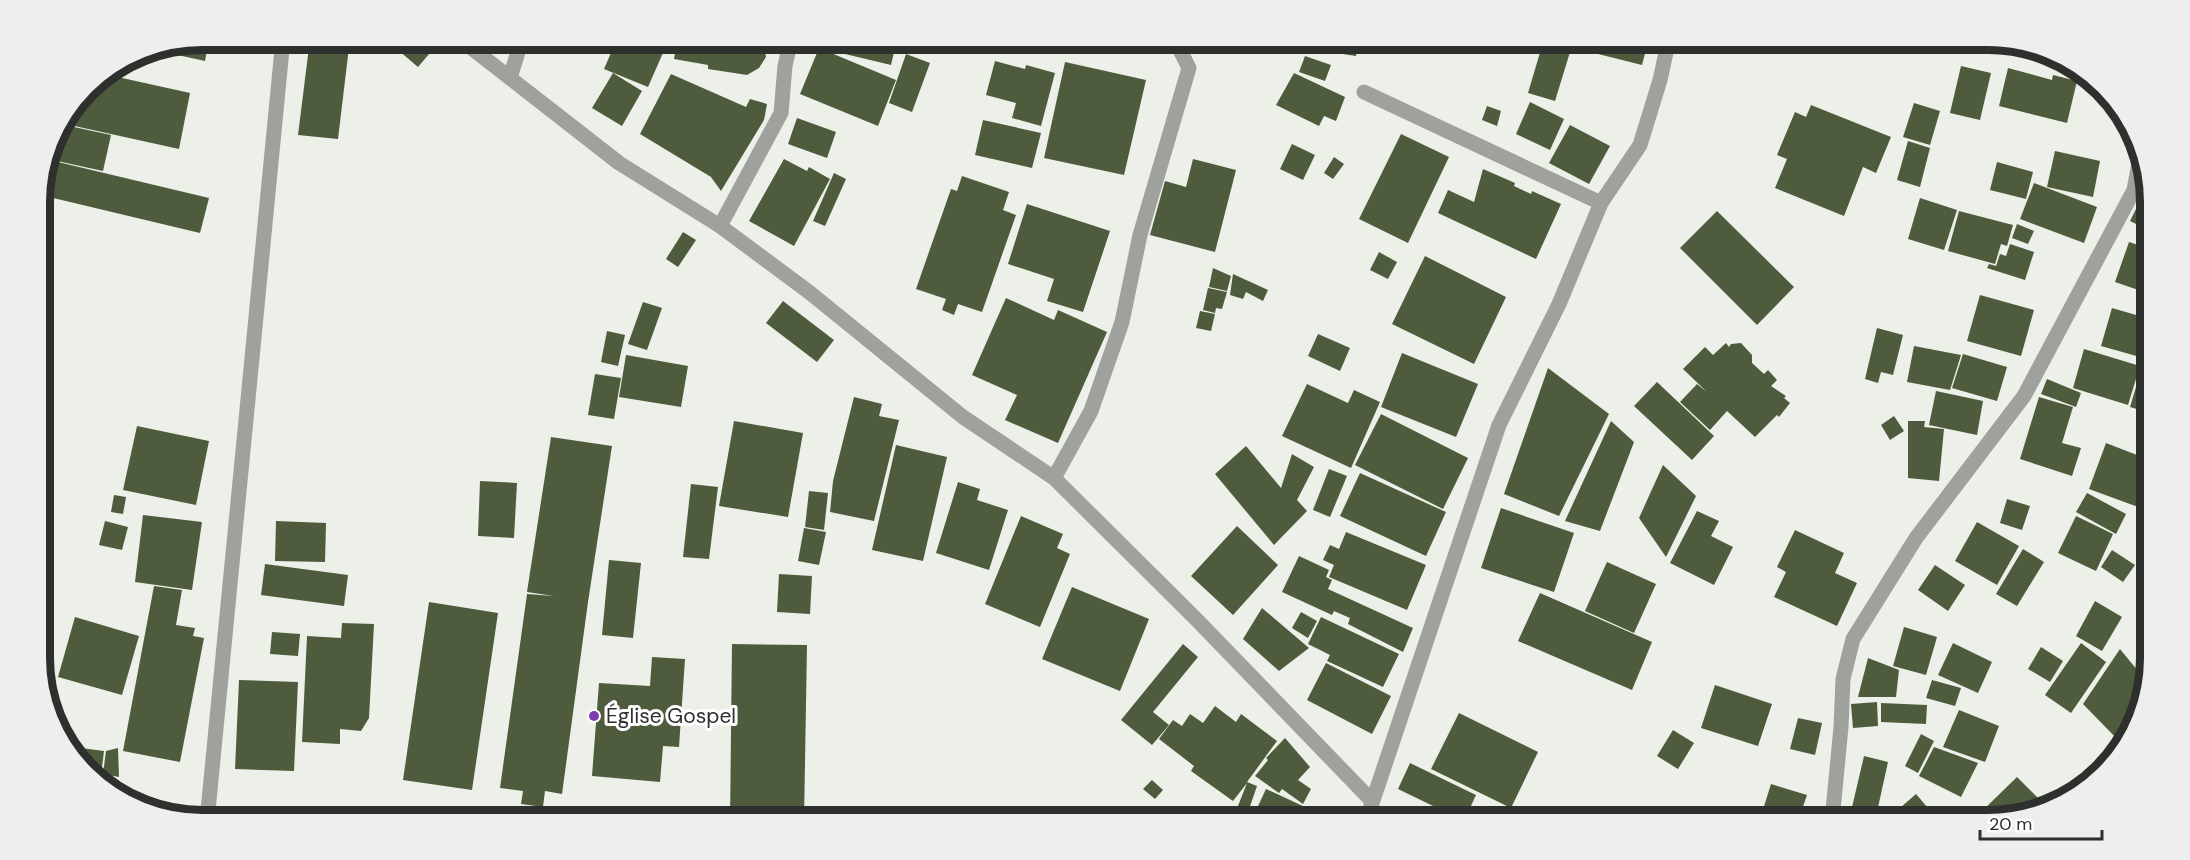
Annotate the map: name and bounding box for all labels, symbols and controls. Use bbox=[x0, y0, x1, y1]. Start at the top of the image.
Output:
place label: Église Gospel bbox=[606, 702, 736, 730]
marker: Église Gospel bbox=[587, 709, 601, 723]
scale bar bbox=[1980, 803, 2102, 841]
text: 20 m bbox=[1989, 812, 2032, 836]

